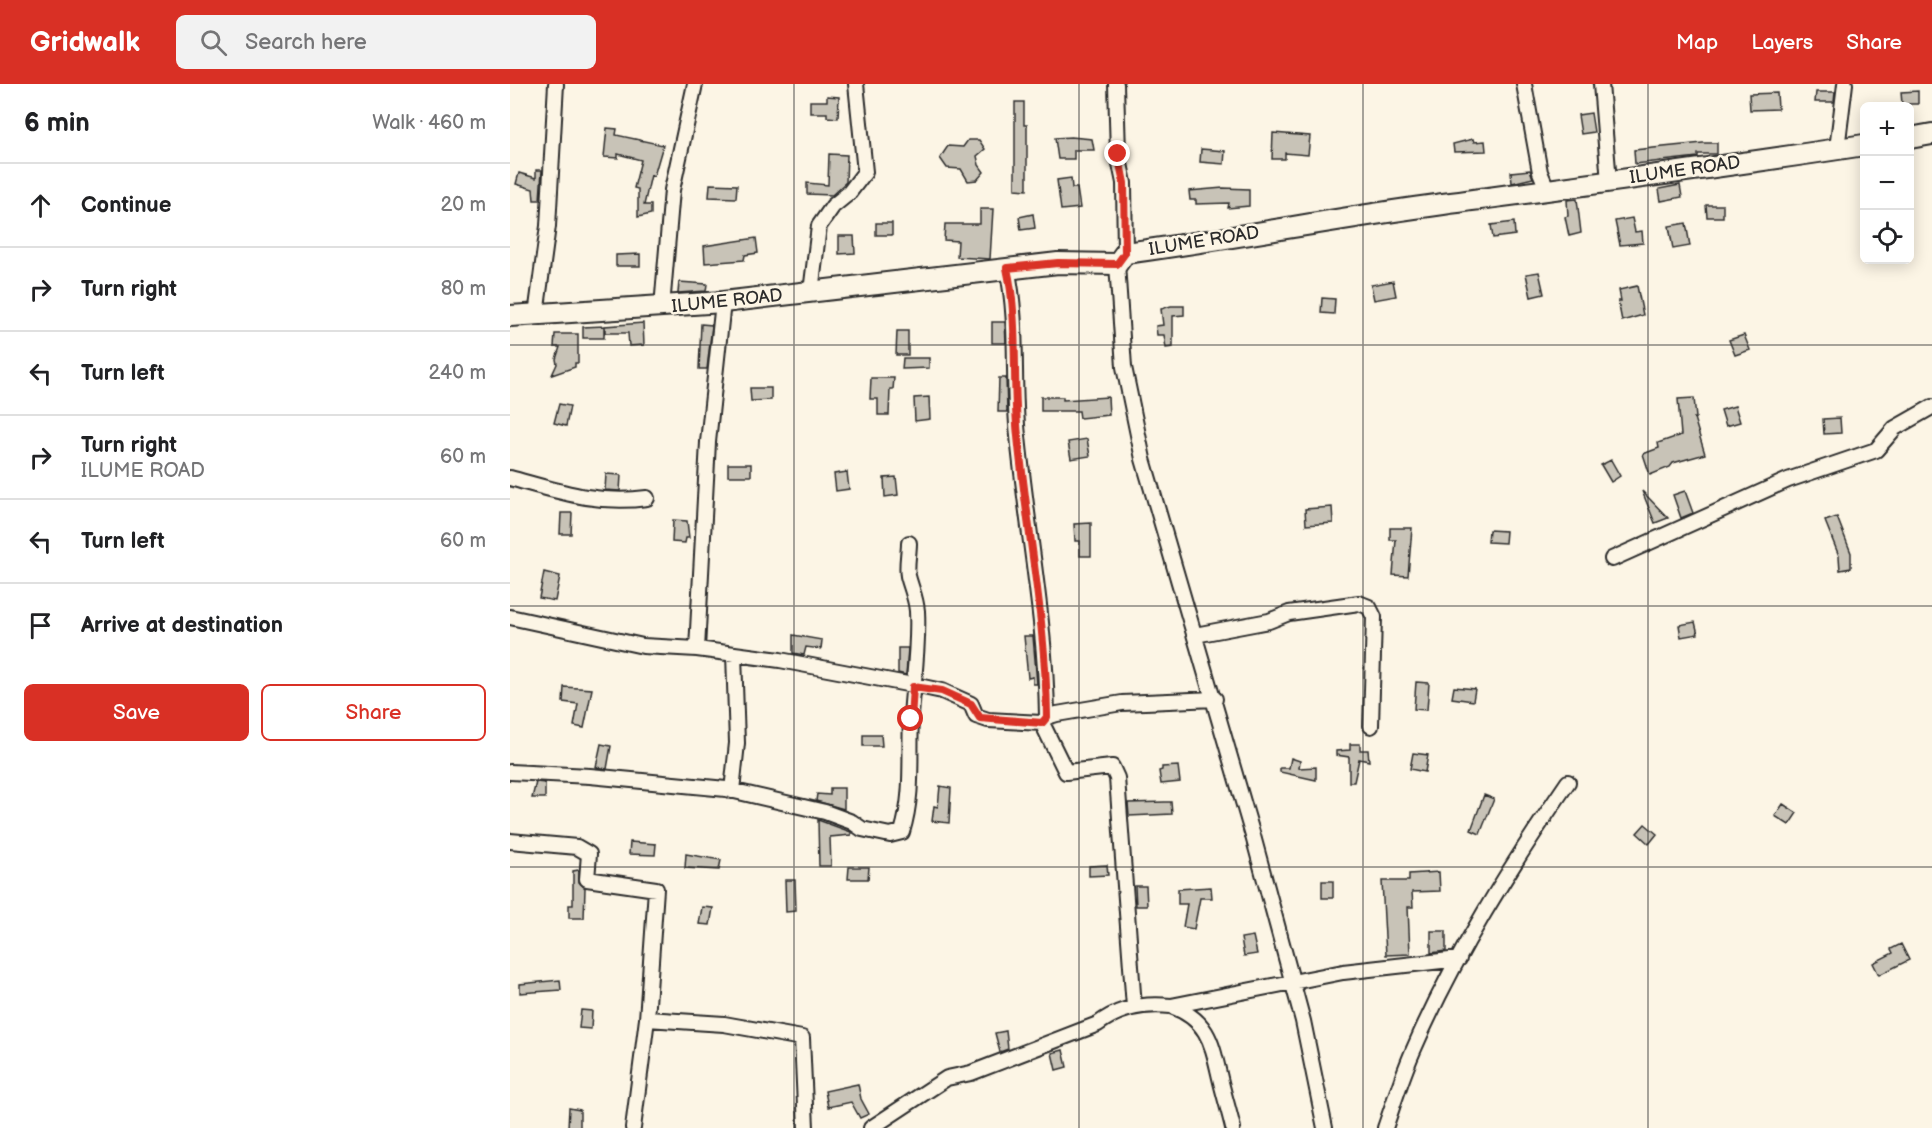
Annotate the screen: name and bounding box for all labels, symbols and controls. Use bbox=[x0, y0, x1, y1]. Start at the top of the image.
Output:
search box bbox=[176, 15, 596, 69]
text: Gridwalk bbox=[30, 26, 140, 59]
icon: search bbox=[197, 26, 230, 59]
text: Search here bbox=[245, 29, 367, 56]
text: Map bbox=[1676, 30, 1718, 55]
text: Layers bbox=[1751, 30, 1813, 55]
text: Share bbox=[1846, 30, 1902, 55]
map controls bbox=[1860, 102, 1914, 264]
button: + bbox=[1860, 102, 1914, 156]
text: 6 min bbox=[24, 108, 90, 139]
text: Walk · 460 m bbox=[372, 111, 486, 135]
route end bbox=[1104, 140, 1130, 166]
street label: ILUME ROAD bbox=[1628, 152, 1742, 188]
button: − bbox=[1860, 156, 1914, 210]
icon: ahead bbox=[24, 189, 57, 222]
text: Continue bbox=[81, 192, 171, 219]
text: 20 m bbox=[441, 193, 486, 217]
button: locate bbox=[1860, 210, 1914, 264]
street label: ILUME ROAD bbox=[1147, 222, 1261, 260]
icon: right bbox=[24, 273, 57, 306]
text: Turn right bbox=[81, 276, 177, 303]
text: 80 m bbox=[441, 277, 486, 301]
street label: ILUME ROAD bbox=[670, 285, 784, 317]
icon: left bbox=[24, 357, 57, 390]
text: Turn left bbox=[81, 360, 165, 387]
text: 240 m bbox=[429, 361, 486, 385]
text: Turn right bbox=[81, 432, 177, 459]
icon: right bbox=[24, 441, 57, 474]
text: 60 m bbox=[440, 445, 486, 469]
text: ILUME ROAD bbox=[81, 459, 205, 483]
icon: left bbox=[24, 525, 57, 558]
text: Turn left bbox=[81, 528, 165, 555]
text: 60 m bbox=[440, 529, 486, 553]
icon: arrive bbox=[24, 609, 57, 642]
text: Arrive at destination bbox=[81, 612, 283, 639]
button: Save bbox=[24, 684, 249, 741]
button: Share bbox=[261, 684, 486, 741]
route start bbox=[897, 705, 923, 731]

